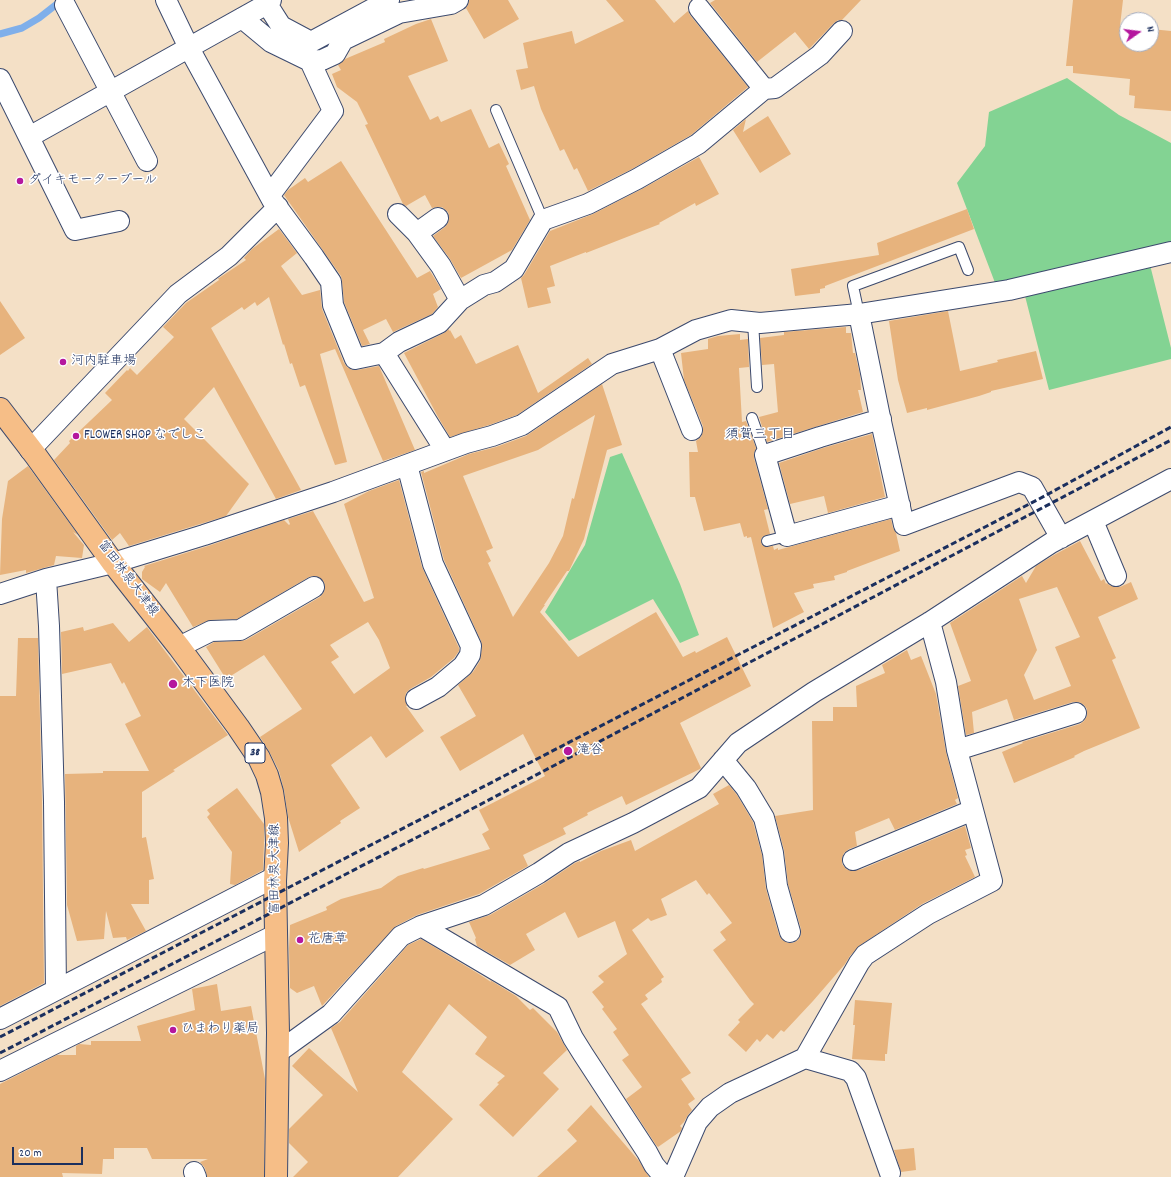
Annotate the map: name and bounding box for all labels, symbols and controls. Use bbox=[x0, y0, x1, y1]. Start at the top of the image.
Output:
north arrow bbox=[1119, 12, 1159, 52]
text: N bbox=[1141, 25, 1158, 34]
place label: ダイキモータープール bbox=[28, 173, 157, 189]
marker: ダイキモータープール bbox=[15, 176, 25, 186]
place label: 河内駐車場 bbox=[71, 354, 136, 370]
marker: 河内駐車場 bbox=[58, 357, 68, 367]
place label: FLOWER SHOP なでしこ bbox=[84, 428, 206, 444]
district label: 須賀三丁目 bbox=[725, 428, 795, 444]
marker: FLOWER SHOP なでしこ bbox=[71, 431, 81, 441]
street label: 富田林泉大津線 bbox=[93, 538, 161, 620]
place label: 木下医院 bbox=[182, 676, 234, 692]
marker: 木下医院 bbox=[167, 678, 179, 690]
road number: 38 bbox=[245, 743, 265, 763]
place label: 滝谷 bbox=[577, 743, 603, 759]
marker: 滝谷 bbox=[562, 745, 574, 757]
street label: 富田林泉大津線 bbox=[268, 824, 284, 914]
place label: 花唐草 bbox=[308, 932, 347, 948]
marker: 花唐草 bbox=[295, 935, 305, 945]
place label: ひまわり薬局 bbox=[181, 1022, 259, 1038]
marker: ひまわり薬局 bbox=[168, 1025, 178, 1035]
scale bar bbox=[14, 1139, 85, 1165]
text: 20 m bbox=[19, 1145, 42, 1162]

